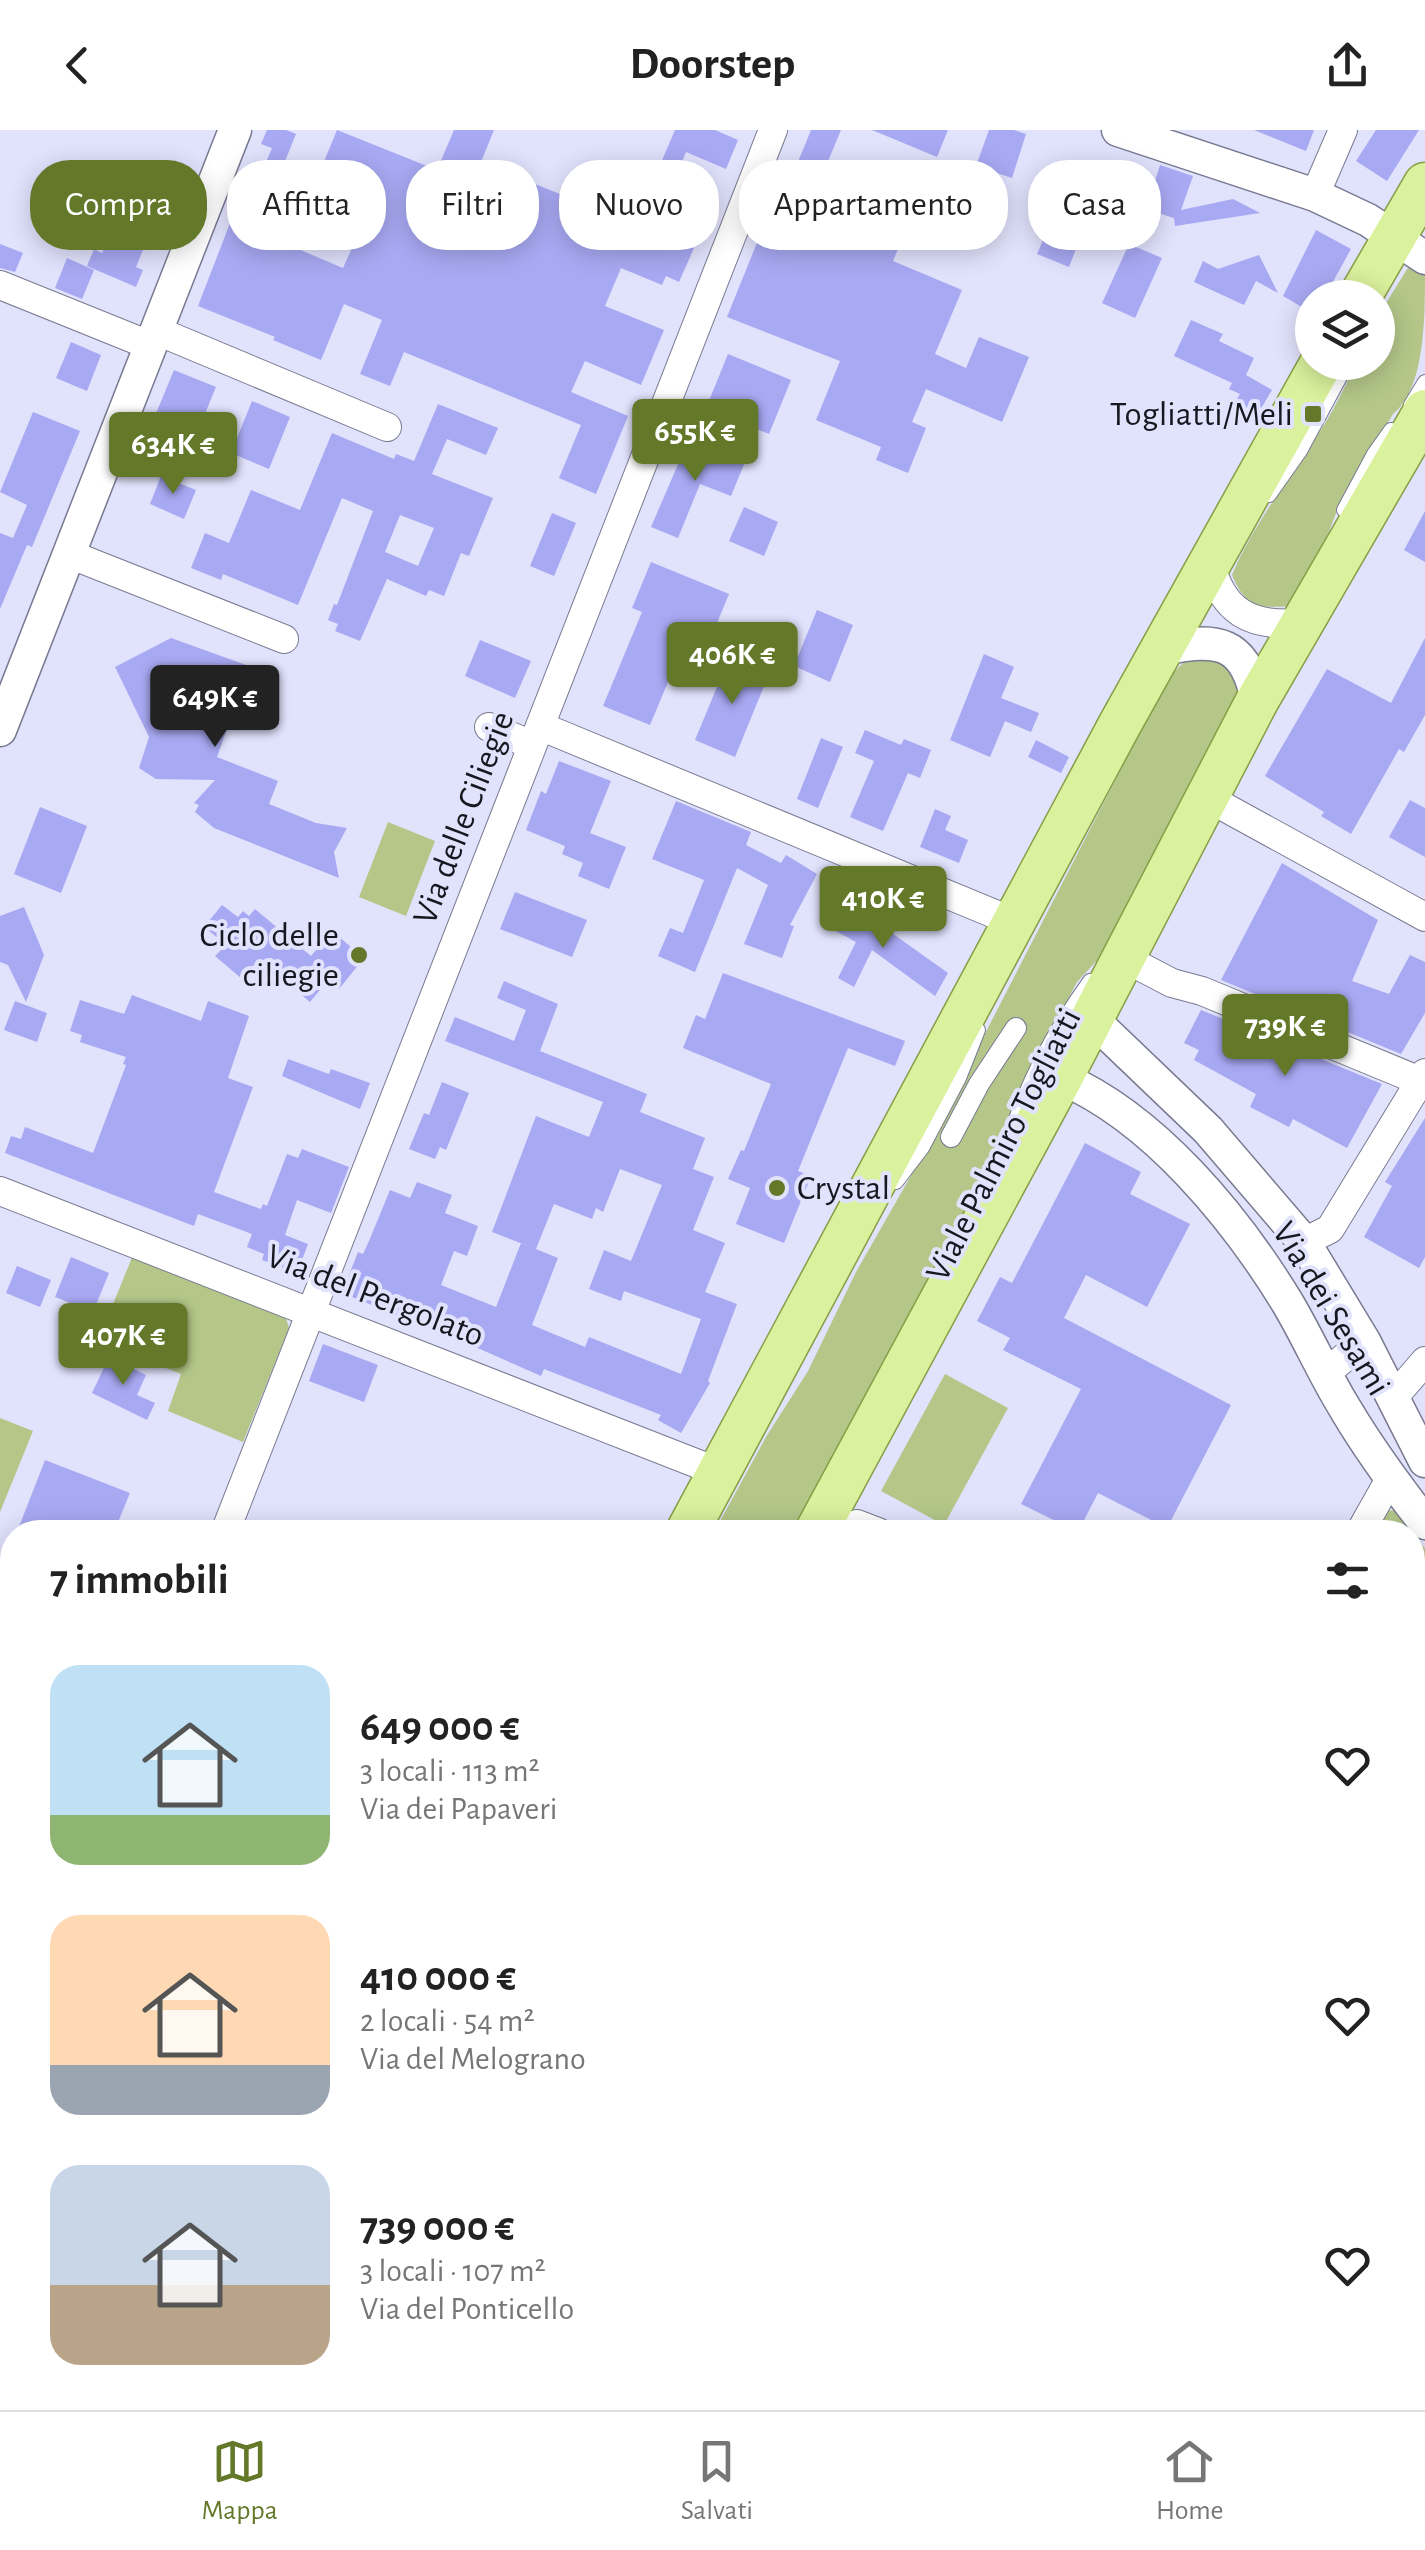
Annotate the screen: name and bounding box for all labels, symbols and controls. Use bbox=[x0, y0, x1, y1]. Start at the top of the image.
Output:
icon: back bbox=[50, 38, 105, 93]
icon: share bbox=[1320, 38, 1375, 93]
text: Doorstep bbox=[630, 42, 795, 87]
chip: Compra bbox=[30, 160, 207, 250]
chip: Affitta bbox=[227, 160, 386, 250]
chip: Filtri bbox=[406, 160, 539, 250]
chip: Nuovo bbox=[559, 160, 719, 250]
chip: Appartamento bbox=[739, 160, 1008, 250]
chip: Casa bbox=[1028, 160, 1161, 250]
map controls bbox=[1295, 280, 1395, 380]
button: layers bbox=[1295, 280, 1395, 380]
place label: Togliatti/Meli bbox=[1110, 397, 1293, 432]
pin: 655K € bbox=[614, 399, 776, 484]
marker: Togliatti/Meli bbox=[1302, 403, 1324, 425]
pin: 634K € bbox=[92, 412, 254, 497]
text: 655K € bbox=[654, 415, 736, 447]
text: 634K € bbox=[131, 428, 215, 460]
pin: 406K € bbox=[651, 622, 813, 707]
text: 406K € bbox=[689, 638, 775, 670]
pin: 649K € bbox=[134, 665, 296, 750]
text: 649K € bbox=[172, 681, 258, 713]
street label: Via delle Ciliegie bbox=[407, 707, 521, 929]
pin: 410K € bbox=[802, 866, 964, 951]
text: 410K € bbox=[842, 882, 924, 914]
place label: Ciclo delle ciliegie bbox=[200, 918, 339, 993]
marker: Ciclo delle ciliegie bbox=[348, 944, 370, 966]
pin: 739K € bbox=[1204, 994, 1366, 1079]
street label: Viale Palmiro Togliatti bbox=[920, 1003, 1088, 1287]
text: 739K € bbox=[1244, 1010, 1326, 1042]
place label: Crystal bbox=[797, 1171, 890, 1206]
marker: Crystal bbox=[766, 1177, 788, 1199]
street label: Via dei Sesami bbox=[1266, 1216, 1396, 1402]
street label: Via del Pergolato bbox=[261, 1238, 489, 1354]
pin: 407K € bbox=[42, 1303, 204, 1388]
text: 407K € bbox=[80, 1319, 166, 1351]
icon: filters bbox=[1320, 1553, 1375, 1608]
text: 7 immobili bbox=[50, 1559, 229, 1601]
icon: home bbox=[130, 1705, 250, 1825]
text: 649 000 € bbox=[360, 1706, 520, 1748]
icon: heart bbox=[1320, 1738, 1375, 1793]
text: 3 locali · 113 m² bbox=[360, 1755, 540, 1787]
text: Via dei Papaveri bbox=[360, 1793, 557, 1825]
icon: home bbox=[130, 1955, 250, 2075]
text: 410 000 € bbox=[360, 1956, 516, 1998]
icon: heart bbox=[1320, 1988, 1375, 2043]
text: 2 locali · 54 m² bbox=[360, 2005, 535, 2037]
text: Via del Melograno bbox=[360, 2043, 586, 2075]
icon: home bbox=[130, 2205, 250, 2325]
text: 739 000 € bbox=[360, 2206, 514, 2248]
icon: heart bbox=[1320, 2238, 1375, 2293]
text: 3 locali · 107 m² bbox=[360, 2255, 546, 2287]
text: Via del Ponticello bbox=[360, 2293, 574, 2325]
tab: Mappa bbox=[201, 2434, 278, 2528]
tab: Salvati bbox=[681, 2434, 753, 2528]
tab: Home bbox=[1156, 2434, 1223, 2528]

